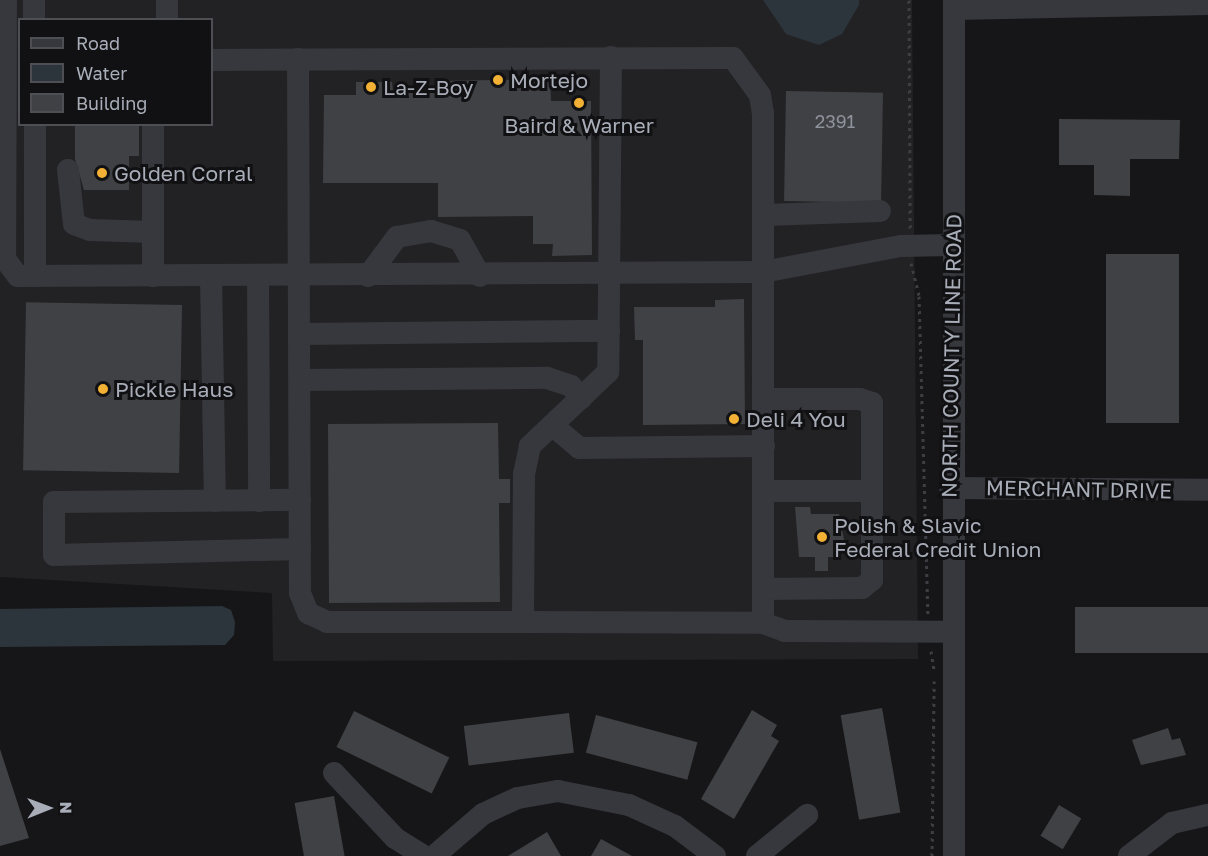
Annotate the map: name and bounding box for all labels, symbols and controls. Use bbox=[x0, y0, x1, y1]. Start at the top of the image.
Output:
legend bbox=[18, 18, 213, 126]
text: Road bbox=[76, 32, 120, 54]
text: Water bbox=[76, 62, 127, 84]
place label: Mortejo bbox=[510, 67, 588, 93]
marker: Mortejo bbox=[491, 73, 505, 87]
place label: La-Z-Boy bbox=[383, 74, 474, 100]
marker: La-Z-Boy bbox=[364, 80, 378, 94]
text: Building bbox=[76, 92, 147, 114]
marker: Baird & Warner bbox=[572, 96, 586, 110]
house number: 2391 bbox=[815, 110, 855, 132]
place label: Baird & Warner bbox=[504, 112, 654, 138]
place label: Golden Corral bbox=[114, 160, 253, 186]
marker: Golden Corral bbox=[95, 166, 109, 180]
street label: NORTH COUNTY LINE ROAD bbox=[936, 214, 966, 498]
place label: Pickle Haus bbox=[115, 376, 233, 402]
marker: Pickle Haus bbox=[96, 382, 110, 396]
place label: Deli 4 You bbox=[746, 406, 846, 432]
marker: Deli 4 You bbox=[727, 412, 741, 426]
street label: MERCHANT DRIVE bbox=[986, 475, 1172, 503]
place label: Polish & Slavic Federal Credit Union bbox=[834, 512, 1041, 562]
marker: Polish & Slavic Federal Credit Union bbox=[815, 530, 829, 544]
north arrow bbox=[18, 778, 78, 838]
text: N bbox=[56, 801, 76, 814]

